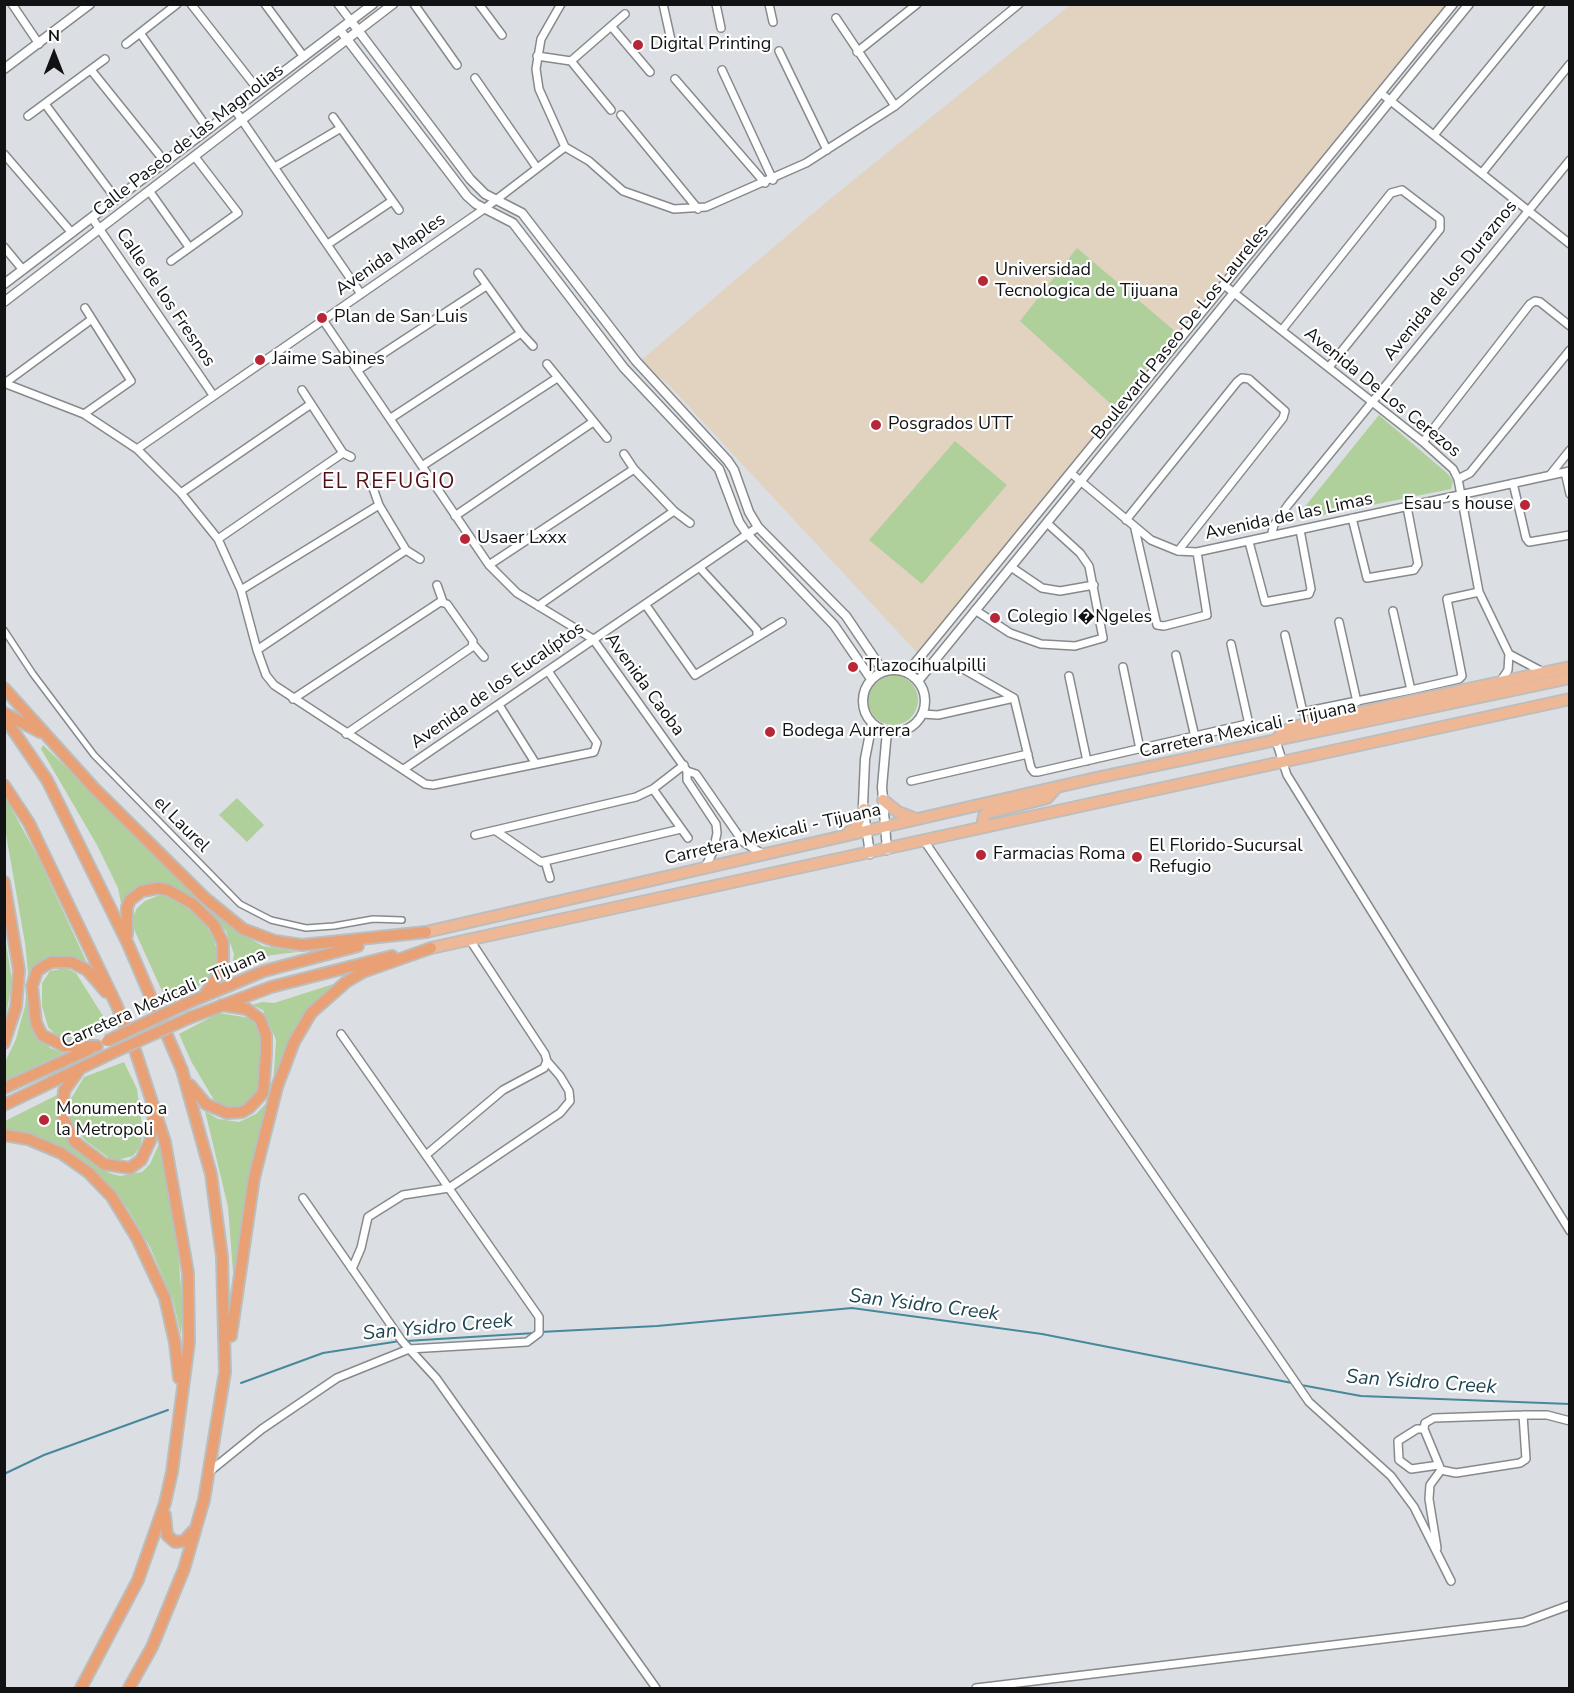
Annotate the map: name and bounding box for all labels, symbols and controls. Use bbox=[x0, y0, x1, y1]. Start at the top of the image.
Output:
north arrow bbox=[24, 24, 84, 84]
text: N bbox=[48, 25, 60, 47]
place label: Digital Printing bbox=[650, 34, 771, 56]
marker: Digital Printing bbox=[631, 38, 645, 52]
street label: Calle Paseo de las Magnolias bbox=[89, 60, 289, 222]
street label: Avenida de los Duraznos bbox=[1380, 196, 1522, 366]
street label: Avenida Maples bbox=[332, 209, 450, 301]
street label: Boulevard Paseo De Los Laureles bbox=[1088, 221, 1274, 445]
street label: Calle de los Fresnos bbox=[111, 225, 219, 371]
place label: Universidad Tecnologica de Tijuana bbox=[995, 260, 1178, 302]
marker: Universidad Tecnologica de Tijuana bbox=[976, 274, 990, 288]
place label: Plan de San Luis bbox=[334, 307, 468, 329]
marker: Plan de San Luis bbox=[315, 311, 329, 325]
street label: Avenida De Los Cerezos bbox=[1300, 323, 1464, 463]
place label: Jaime Sabines bbox=[272, 349, 385, 371]
marker: Jaime Sabines bbox=[253, 353, 267, 367]
place label: Posgrados UTT bbox=[888, 414, 1013, 436]
marker: Posgrados UTT bbox=[869, 418, 883, 432]
district label: EL REFUGIO bbox=[322, 470, 456, 496]
street label: Avenida de las Limas bbox=[1203, 489, 1375, 545]
place label: Esau´s house bbox=[1403, 494, 1513, 516]
marker: Esau´s house bbox=[1518, 498, 1532, 512]
place label: Usaer Lxxx bbox=[477, 528, 567, 550]
marker: Usaer Lxxx bbox=[458, 532, 472, 546]
place label: Colegio I�Ngeles bbox=[1007, 607, 1152, 629]
marker: Colegio I�Ngeles bbox=[988, 611, 1002, 625]
street label: Avenida de los Eucalíptos bbox=[407, 618, 589, 754]
street label: Avenida Caoba bbox=[599, 629, 689, 741]
place label: Tlazocihualpilli bbox=[865, 656, 986, 678]
marker: Tlazocihualpilli bbox=[846, 660, 860, 674]
street label: Carretera Mexicali - Tijuana bbox=[1137, 696, 1359, 764]
place label: Bodega Aurrera bbox=[782, 721, 910, 743]
marker: Bodega Aurrera bbox=[763, 725, 777, 739]
street label: el Laurel bbox=[149, 793, 213, 857]
street label: Carretera Mexicali - Tijuana bbox=[663, 800, 883, 870]
place label: El Florido-Sucursal Refugio bbox=[1149, 836, 1303, 878]
place label: Farmacias Roma bbox=[993, 844, 1126, 866]
marker: Farmacias Roma bbox=[974, 848, 988, 862]
marker: El Florido-Sucursal Refugio bbox=[1130, 850, 1144, 864]
street label: Carretera Mexicali - Tijuana bbox=[58, 944, 270, 1054]
place label: Monumento a la Metropoli bbox=[56, 1099, 167, 1142]
marker: Monumento a la Metropoli bbox=[37, 1113, 51, 1127]
water label: San Ysidro Creek bbox=[848, 1285, 1000, 1327]
water label: San Ysidro Creek bbox=[362, 1309, 514, 1347]
water label: San Ysidro Creek bbox=[1345, 1366, 1497, 1400]

